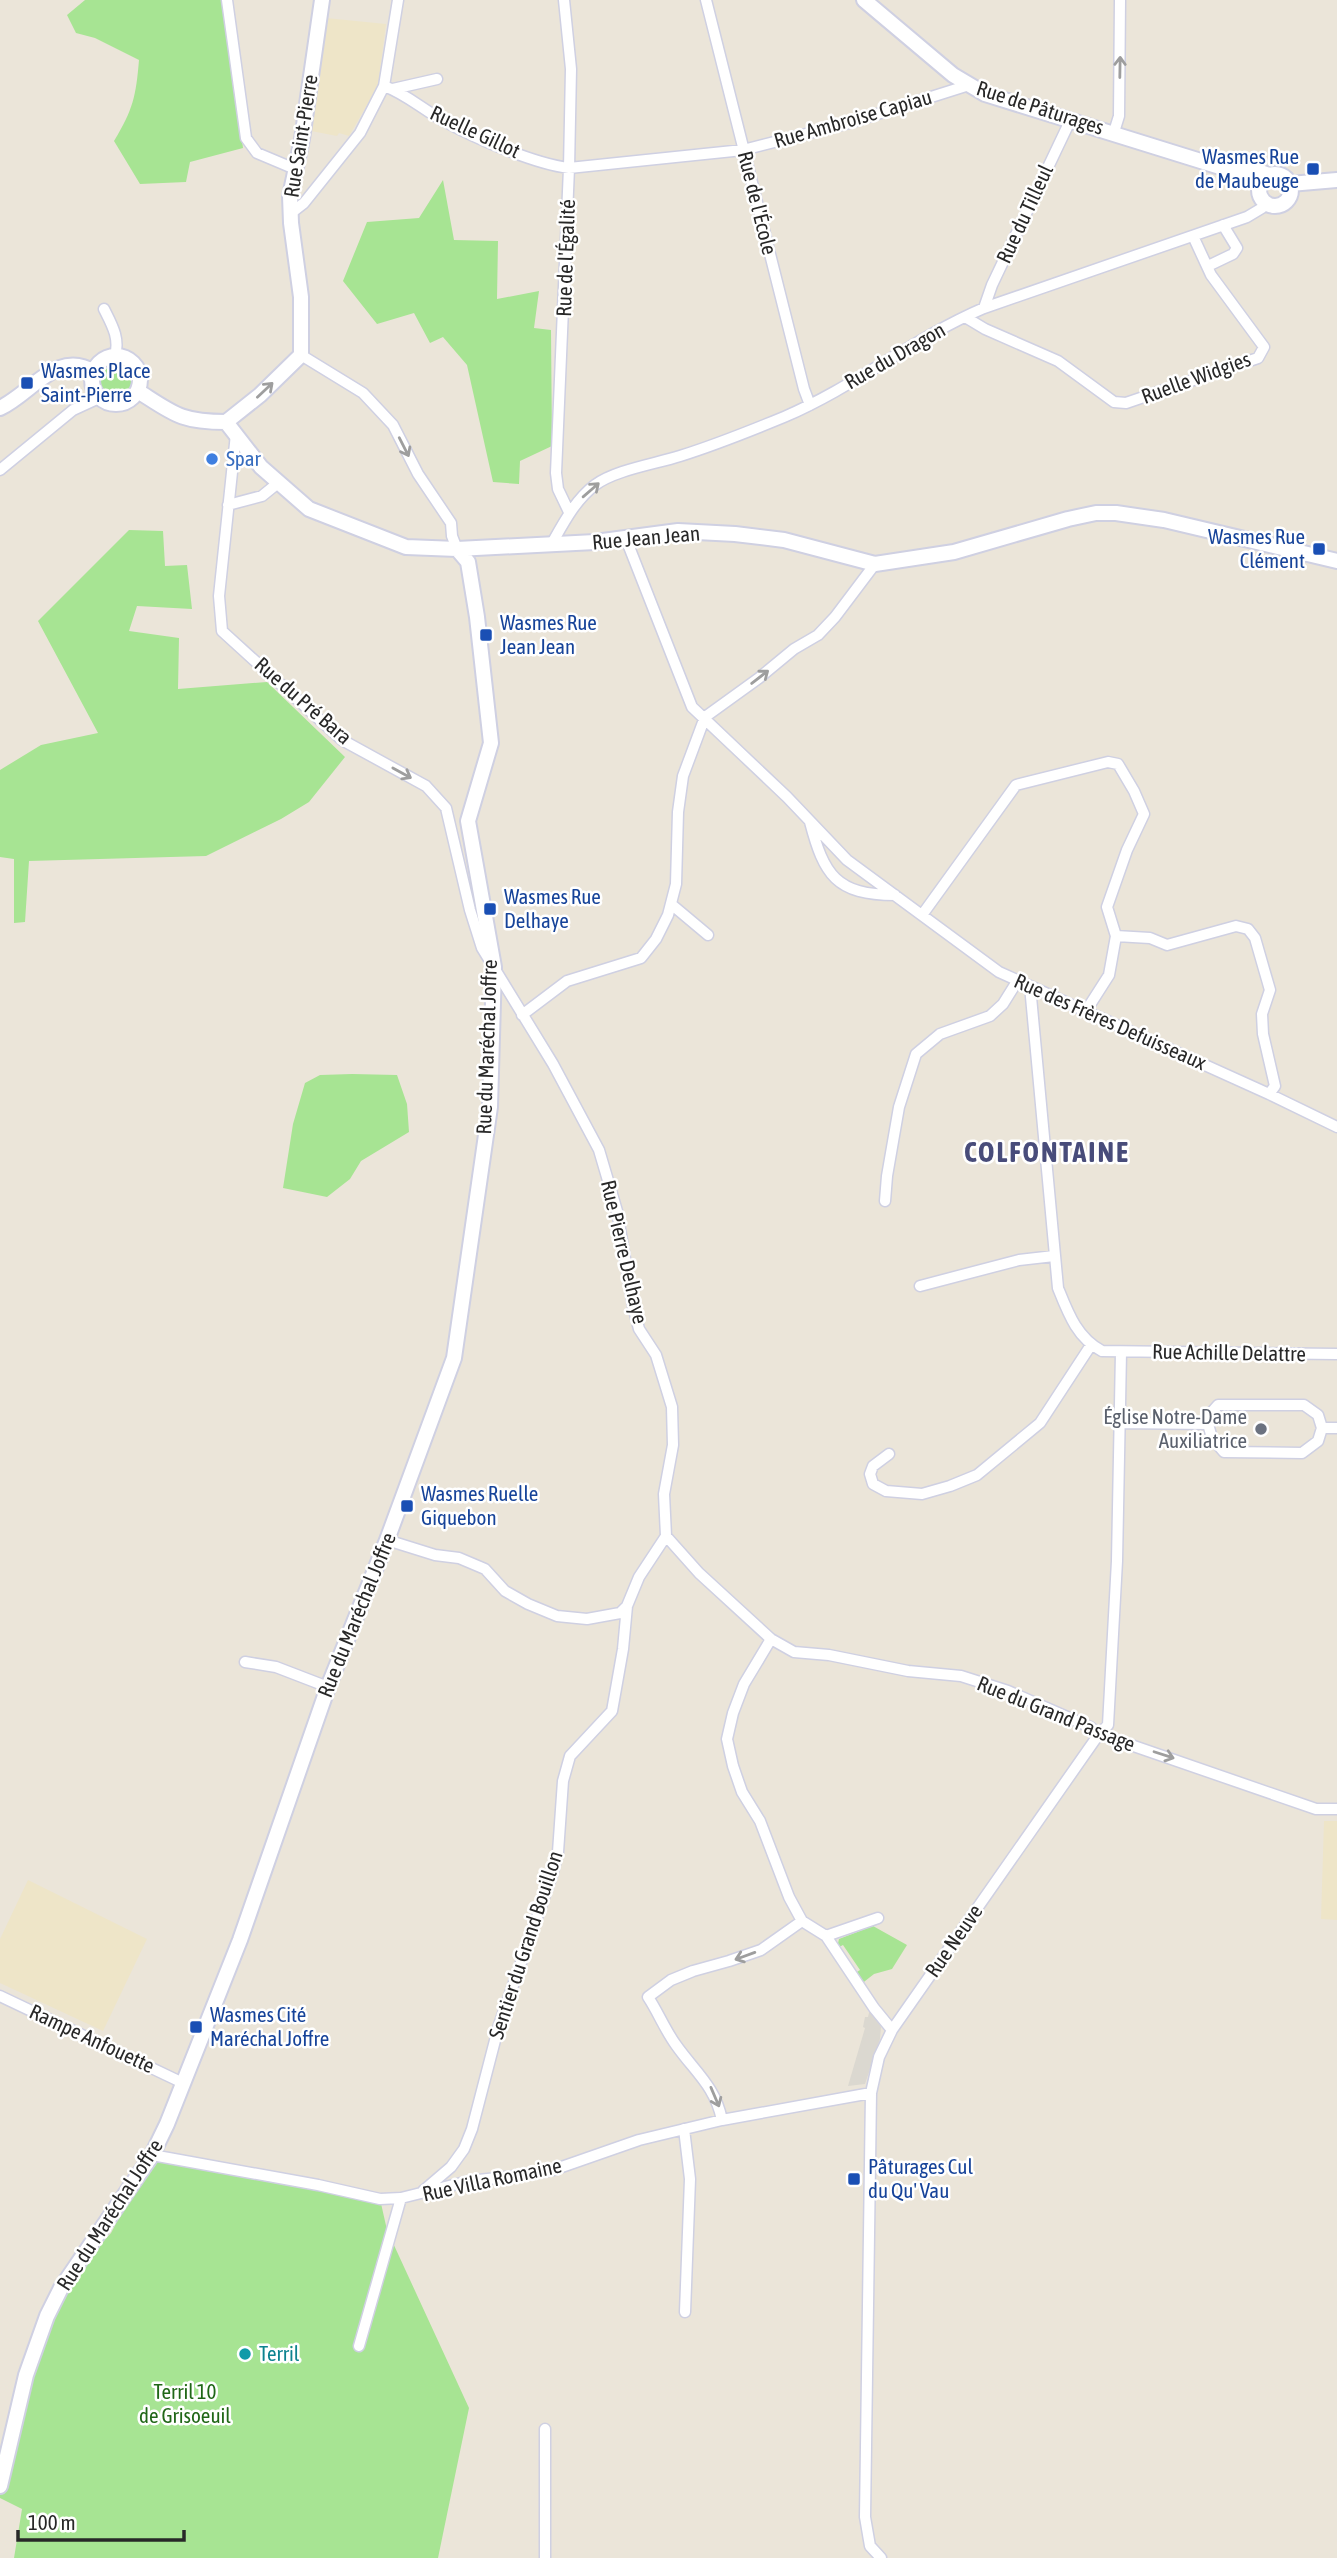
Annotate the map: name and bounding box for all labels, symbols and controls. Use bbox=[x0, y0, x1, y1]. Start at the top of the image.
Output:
one-way arrow bbox=[1113, 55, 1126, 78]
street label: Rue Saint-Pierre bbox=[278, 73, 322, 199]
street label: Rue de Pâturages bbox=[974, 75, 1107, 139]
street label: Rue Ambroise Capiau bbox=[771, 84, 934, 152]
street label: Ruelle Gillot bbox=[427, 100, 524, 162]
place label: Wasmes Rue de Maubeuge bbox=[1195, 144, 1299, 192]
street label: Rue de l'École bbox=[734, 148, 782, 257]
street label: Rue du Tilleul bbox=[991, 160, 1058, 267]
marker: Wasmes Rue de Maubeuge bbox=[1305, 161, 1321, 177]
street label: Rue de l'Égalité bbox=[551, 199, 579, 317]
street label: Rue du Dragon bbox=[840, 317, 949, 394]
street label: Ruelle Widgies bbox=[1138, 346, 1253, 408]
place label: Wasmes Place Saint-Pierre bbox=[41, 358, 151, 406]
marker: Wasmes Place Saint-Pierre bbox=[19, 375, 35, 391]
one-way arrow bbox=[256, 382, 274, 398]
one-way arrow bbox=[398, 436, 412, 457]
place label: Spar bbox=[226, 446, 262, 470]
marker: Spar bbox=[204, 451, 220, 467]
one-way arrow bbox=[581, 482, 599, 498]
street label: Rue Jean Jean bbox=[591, 520, 701, 554]
place label: Wasmes Rue Clément bbox=[1208, 524, 1305, 572]
marker: Wasmes Rue Clément bbox=[1311, 541, 1327, 557]
place label: Wasmes Rue Jean Jean bbox=[500, 610, 597, 658]
marker: Wasmes Rue Jean Jean bbox=[478, 627, 494, 643]
street label: Rue du Pré Bara bbox=[250, 652, 357, 749]
one-way arrow bbox=[750, 669, 769, 684]
one-way arrow bbox=[391, 767, 412, 780]
place label: Wasmes Rue Delhaye bbox=[504, 884, 601, 932]
marker: Wasmes Rue Delhaye bbox=[482, 901, 498, 917]
street label: Rue du Maréchal Joffre bbox=[471, 959, 501, 1135]
street label: Rue des Frères Defuisseaux bbox=[1011, 968, 1211, 1074]
district label: COLFONTAINE bbox=[964, 1136, 1130, 1168]
street label: Rue Pierre Delhaye bbox=[597, 1178, 653, 1326]
street label: Rue Achille Delattre bbox=[1152, 1339, 1306, 1365]
place label: Église Notre-Dame Auxiliatrice bbox=[1103, 1404, 1247, 1452]
marker: Église Notre-Dame Auxiliatrice bbox=[1253, 1421, 1269, 1437]
place label: Wasmes Ruelle Giquebon bbox=[421, 1481, 538, 1529]
marker: Wasmes Ruelle Giquebon bbox=[399, 1498, 415, 1514]
street label: Rue du Maréchal Joffre bbox=[312, 1529, 400, 1700]
street label: Rue du Grand Passage bbox=[974, 1670, 1139, 1756]
one-way arrow bbox=[1152, 1750, 1174, 1762]
street label: Sentier du Grand Bouillon bbox=[483, 1848, 567, 2042]
street label: Rue Neuve bbox=[920, 1900, 987, 1981]
one-way arrow bbox=[734, 1951, 756, 1963]
street label: Rampe Anfouette bbox=[26, 1999, 159, 2077]
place label: Wasmes Cité Maréchal Joffre bbox=[210, 2002, 329, 2050]
marker: Wasmes Cité Maréchal Joffre bbox=[188, 2019, 204, 2035]
one-way arrow bbox=[709, 2086, 722, 2108]
street label: Rue du Maréchal Joffre bbox=[51, 2134, 167, 2295]
street label: Rue Villa Romaine bbox=[420, 2153, 564, 2205]
place label: Pâturages Cul du Qu' Vau bbox=[868, 2154, 973, 2202]
marker: Pâturages Cul du Qu' Vau bbox=[846, 2171, 862, 2187]
place label: Terril bbox=[259, 2341, 300, 2365]
marker: Terril bbox=[237, 2346, 253, 2362]
park label: Terril 10 de Grisoeuil bbox=[139, 2379, 231, 2427]
scale bar bbox=[18, 2498, 184, 2542]
text: 100 m bbox=[28, 2510, 76, 2534]

